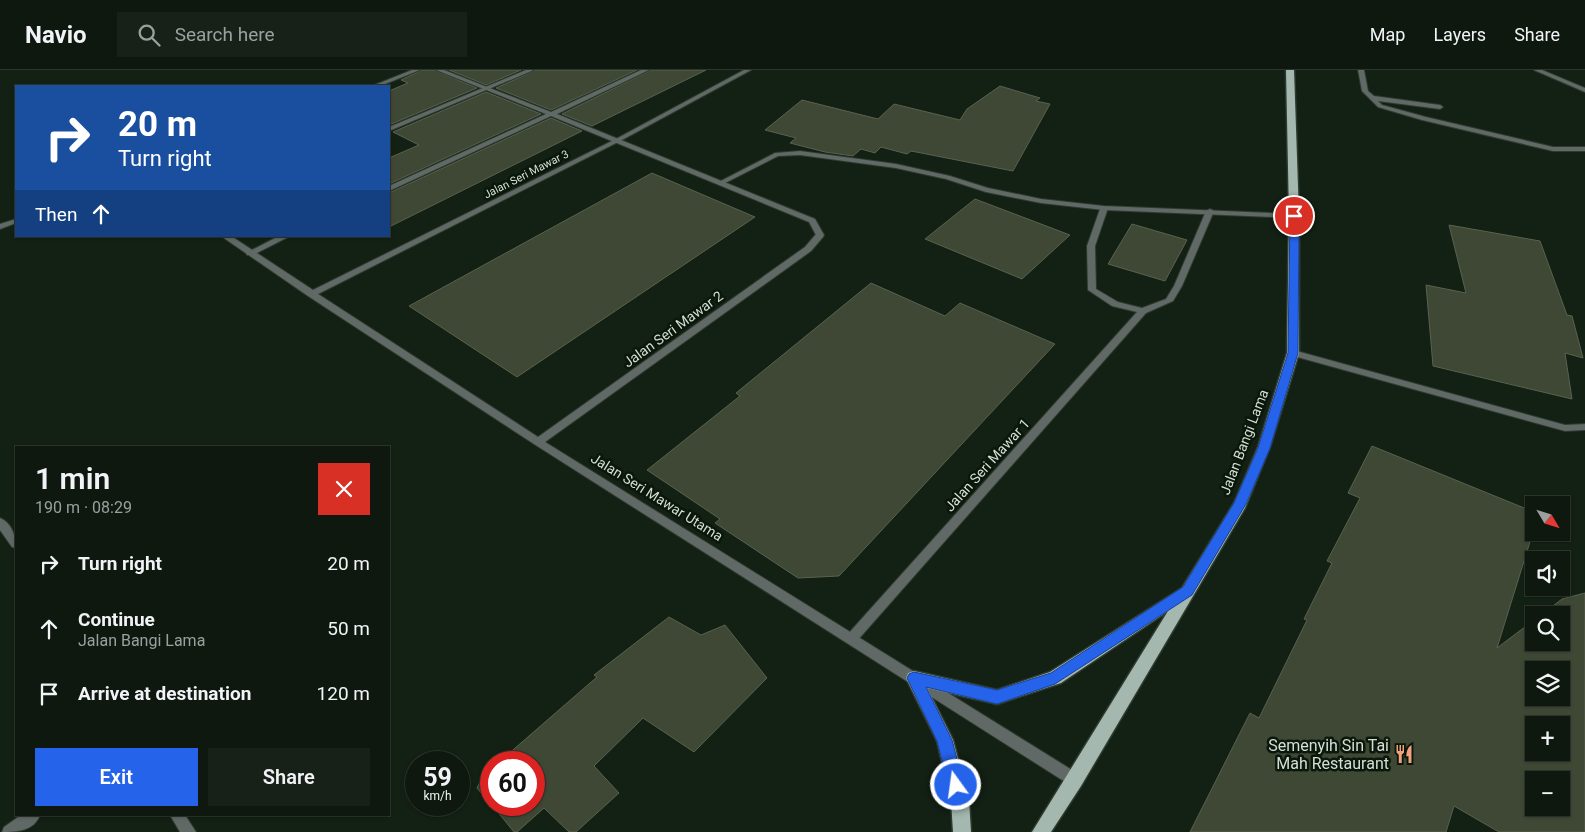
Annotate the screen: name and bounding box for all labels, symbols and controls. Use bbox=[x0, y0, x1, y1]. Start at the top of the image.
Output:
search box bbox=[117, 12, 467, 57]
text: Navio bbox=[25, 21, 87, 49]
icon: search bbox=[135, 21, 163, 49]
text: Search here bbox=[175, 23, 275, 46]
text: Map bbox=[1370, 24, 1405, 45]
text: Layers bbox=[1433, 24, 1486, 45]
text: Share bbox=[1514, 24, 1560, 45]
text: 20 m bbox=[118, 104, 197, 145]
icon: right bbox=[35, 105, 100, 170]
text: Turn right bbox=[118, 146, 212, 171]
street label: Jalan Seri Mawar 3 bbox=[482, 147, 571, 201]
pin bbox=[1273, 195, 1315, 237]
icon: ahead bbox=[87, 200, 115, 228]
icon: arrive bbox=[1280, 202, 1308, 230]
text: Then bbox=[35, 203, 77, 226]
street label: Jalan Seri Mawar 2 bbox=[620, 287, 726, 370]
street label: Jalan Bangi Lama bbox=[1217, 387, 1271, 497]
street label: Jalan Seri Mawar 1 bbox=[941, 415, 1033, 515]
street label: Jalan Seri Mawar Utama bbox=[588, 450, 726, 544]
text: 1 min bbox=[35, 461, 110, 496]
button: close bbox=[318, 463, 370, 515]
north arrow bbox=[1525, 496, 1570, 541]
map controls bbox=[1525, 496, 1570, 816]
text: 190 m · 08:29 bbox=[35, 498, 132, 517]
icon: right bbox=[35, 550, 63, 578]
button: sound bbox=[1525, 551, 1570, 596]
text: Turn right bbox=[78, 552, 162, 575]
text: 20 m bbox=[327, 552, 370, 575]
button: search bbox=[1525, 606, 1570, 651]
text: Continue bbox=[78, 608, 155, 631]
icon: ahead bbox=[35, 615, 63, 643]
text: 50 m bbox=[327, 617, 370, 640]
text: Jalan Bangi Lama bbox=[78, 631, 205, 650]
button: layers bbox=[1525, 661, 1570, 706]
icon: arrive bbox=[35, 680, 63, 708]
text: Arrive at destination bbox=[78, 682, 251, 705]
text: 120 m bbox=[317, 682, 370, 705]
button: + bbox=[1525, 716, 1570, 761]
place label: Semenyih Sin Tai Mah Restaurant bbox=[1268, 736, 1389, 773]
restaurant icon: Semenyih Sin Tai Mah Restaurant bbox=[1393, 743, 1415, 765]
button: Exit bbox=[35, 748, 198, 806]
button: Share bbox=[208, 748, 370, 806]
speed limit sign: 60 bbox=[480, 751, 545, 816]
position arrow bbox=[929, 758, 981, 810]
text: 59 bbox=[423, 763, 452, 792]
button: − bbox=[1525, 771, 1570, 816]
text: km/h bbox=[423, 789, 452, 803]

